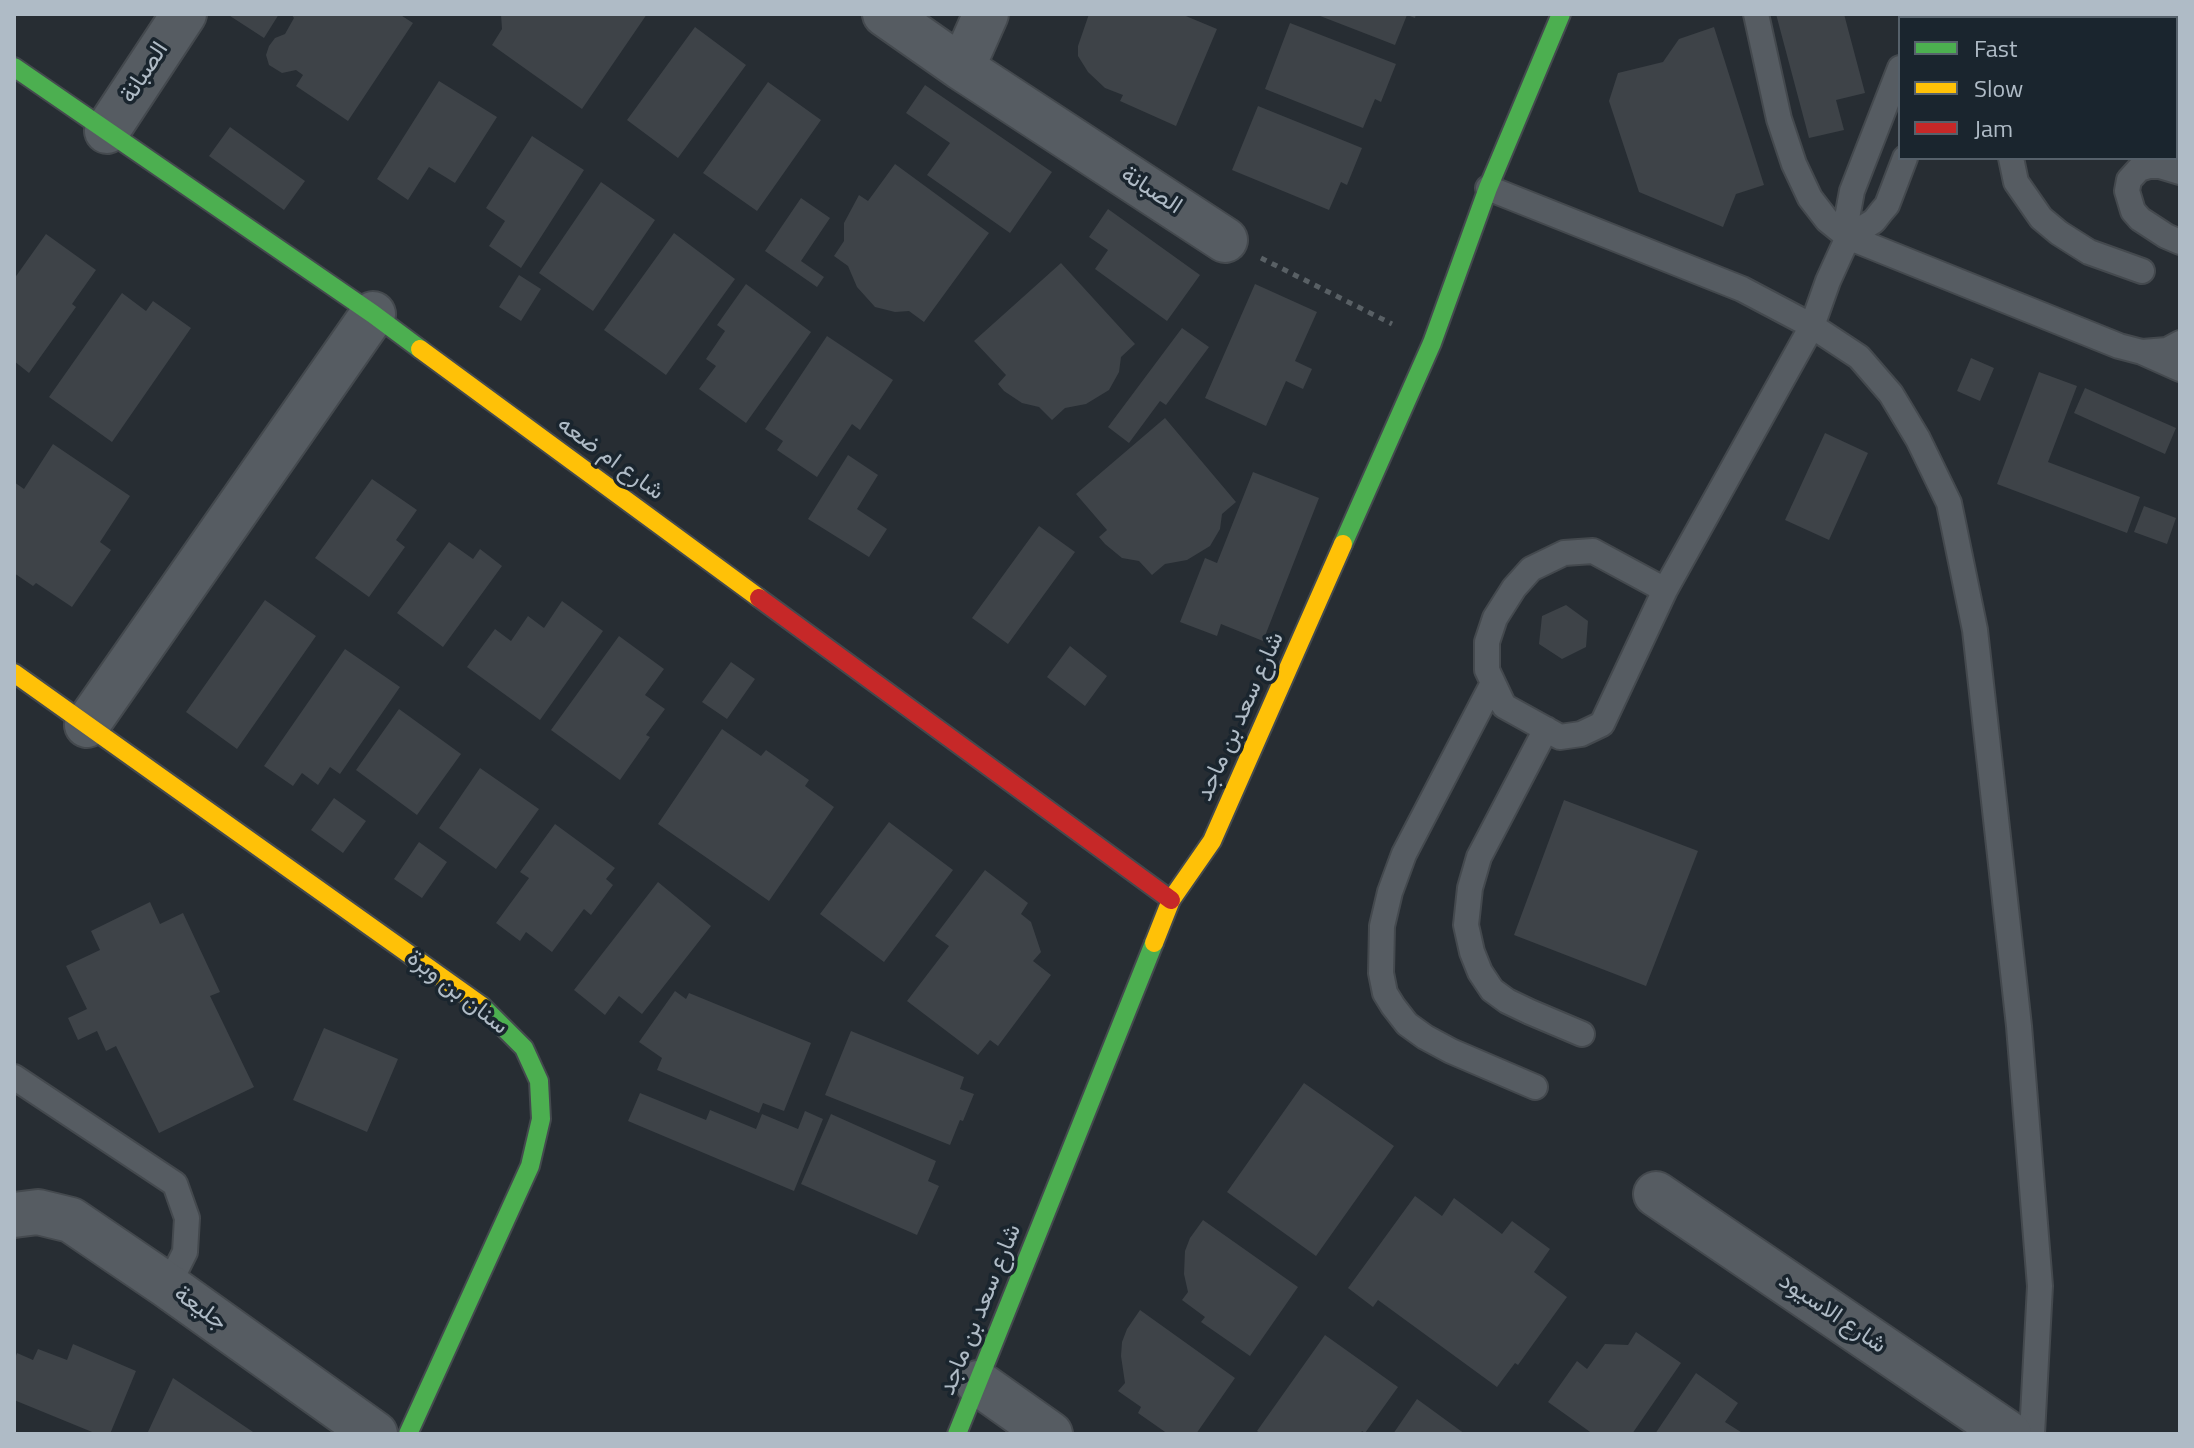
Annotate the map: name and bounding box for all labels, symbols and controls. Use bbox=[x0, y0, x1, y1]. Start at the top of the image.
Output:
legend bbox=[1898, 16, 2178, 160]
text: Fast bbox=[1974, 30, 2017, 66]
street label: الصبانة bbox=[115, 37, 175, 109]
text: Slow bbox=[1974, 70, 2023, 106]
text: Jam bbox=[1974, 110, 2013, 146]
street label: الصبانة bbox=[1115, 161, 1187, 221]
street label: شارع ام ضعه bbox=[551, 411, 669, 507]
street label: شارع سعد بن ماجد bbox=[1191, 628, 1291, 806]
street label: سنان بن وبرة bbox=[401, 944, 513, 1042]
street label: شارع سعد بن ماجد bbox=[934, 1220, 1028, 1400]
street label: شارع الاسيود bbox=[1773, 1267, 1891, 1361]
street label: جليعة bbox=[168, 1280, 232, 1338]

